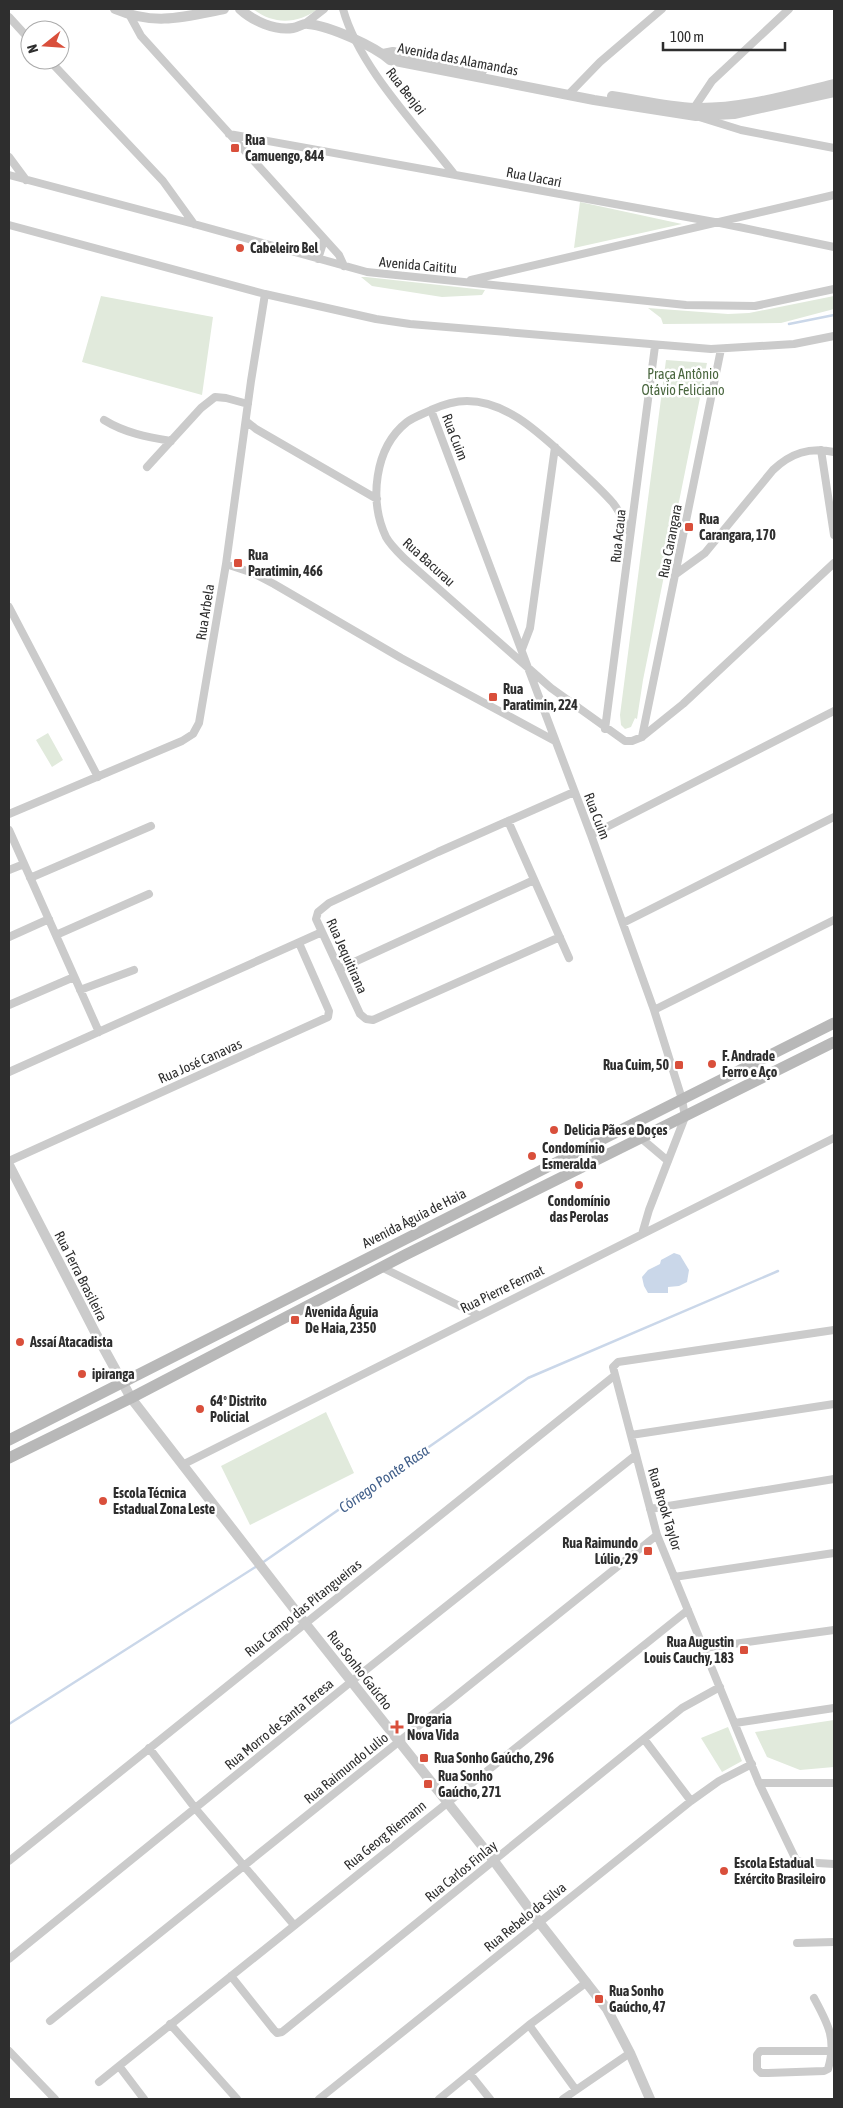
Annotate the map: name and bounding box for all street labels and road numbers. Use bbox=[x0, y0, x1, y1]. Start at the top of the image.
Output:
street label: Avenida das Alamandas bbox=[396, 39, 520, 79]
street label: Rua Benjoi bbox=[383, 64, 429, 118]
street label: Rua Uacari bbox=[505, 164, 563, 190]
street label: Avenida Caititu bbox=[378, 254, 458, 276]
street label: Rua Cuim bbox=[439, 411, 471, 463]
street label: Rua Carangara bbox=[655, 503, 685, 579]
street label: Rua Acaua bbox=[607, 508, 629, 564]
street label: Rua Bacurau bbox=[400, 535, 458, 589]
street label: Rua Arbela bbox=[193, 583, 217, 641]
street label: Rua Cuim bbox=[581, 790, 613, 842]
street label: Rua Jequitirana bbox=[323, 916, 371, 996]
street label: Rua José Canavas bbox=[156, 1035, 244, 1087]
street label: Avenida Águia de Haia bbox=[359, 1185, 469, 1251]
street label: Rua Terra Brasileira bbox=[51, 1228, 111, 1324]
street label: Rua Pierre Fermat bbox=[457, 1262, 547, 1316]
street label: Rua Brook Taylor bbox=[645, 1466, 685, 1553]
street label: Rua Campo das Pitangueiras bbox=[242, 1556, 364, 1660]
street label: Rua Sonho Gaúcho bbox=[324, 1627, 396, 1713]
street label: Rua Morro de Santa Teresa bbox=[221, 1675, 337, 1773]
street label: Rua Raimundo Lulio bbox=[301, 1729, 391, 1807]
street label: Rua Georg Riemann bbox=[341, 1797, 429, 1873]
street label: Rua Carlos Finlay bbox=[422, 1837, 500, 1905]
street label: Rua Rebelo da Silva bbox=[481, 1879, 569, 1955]

